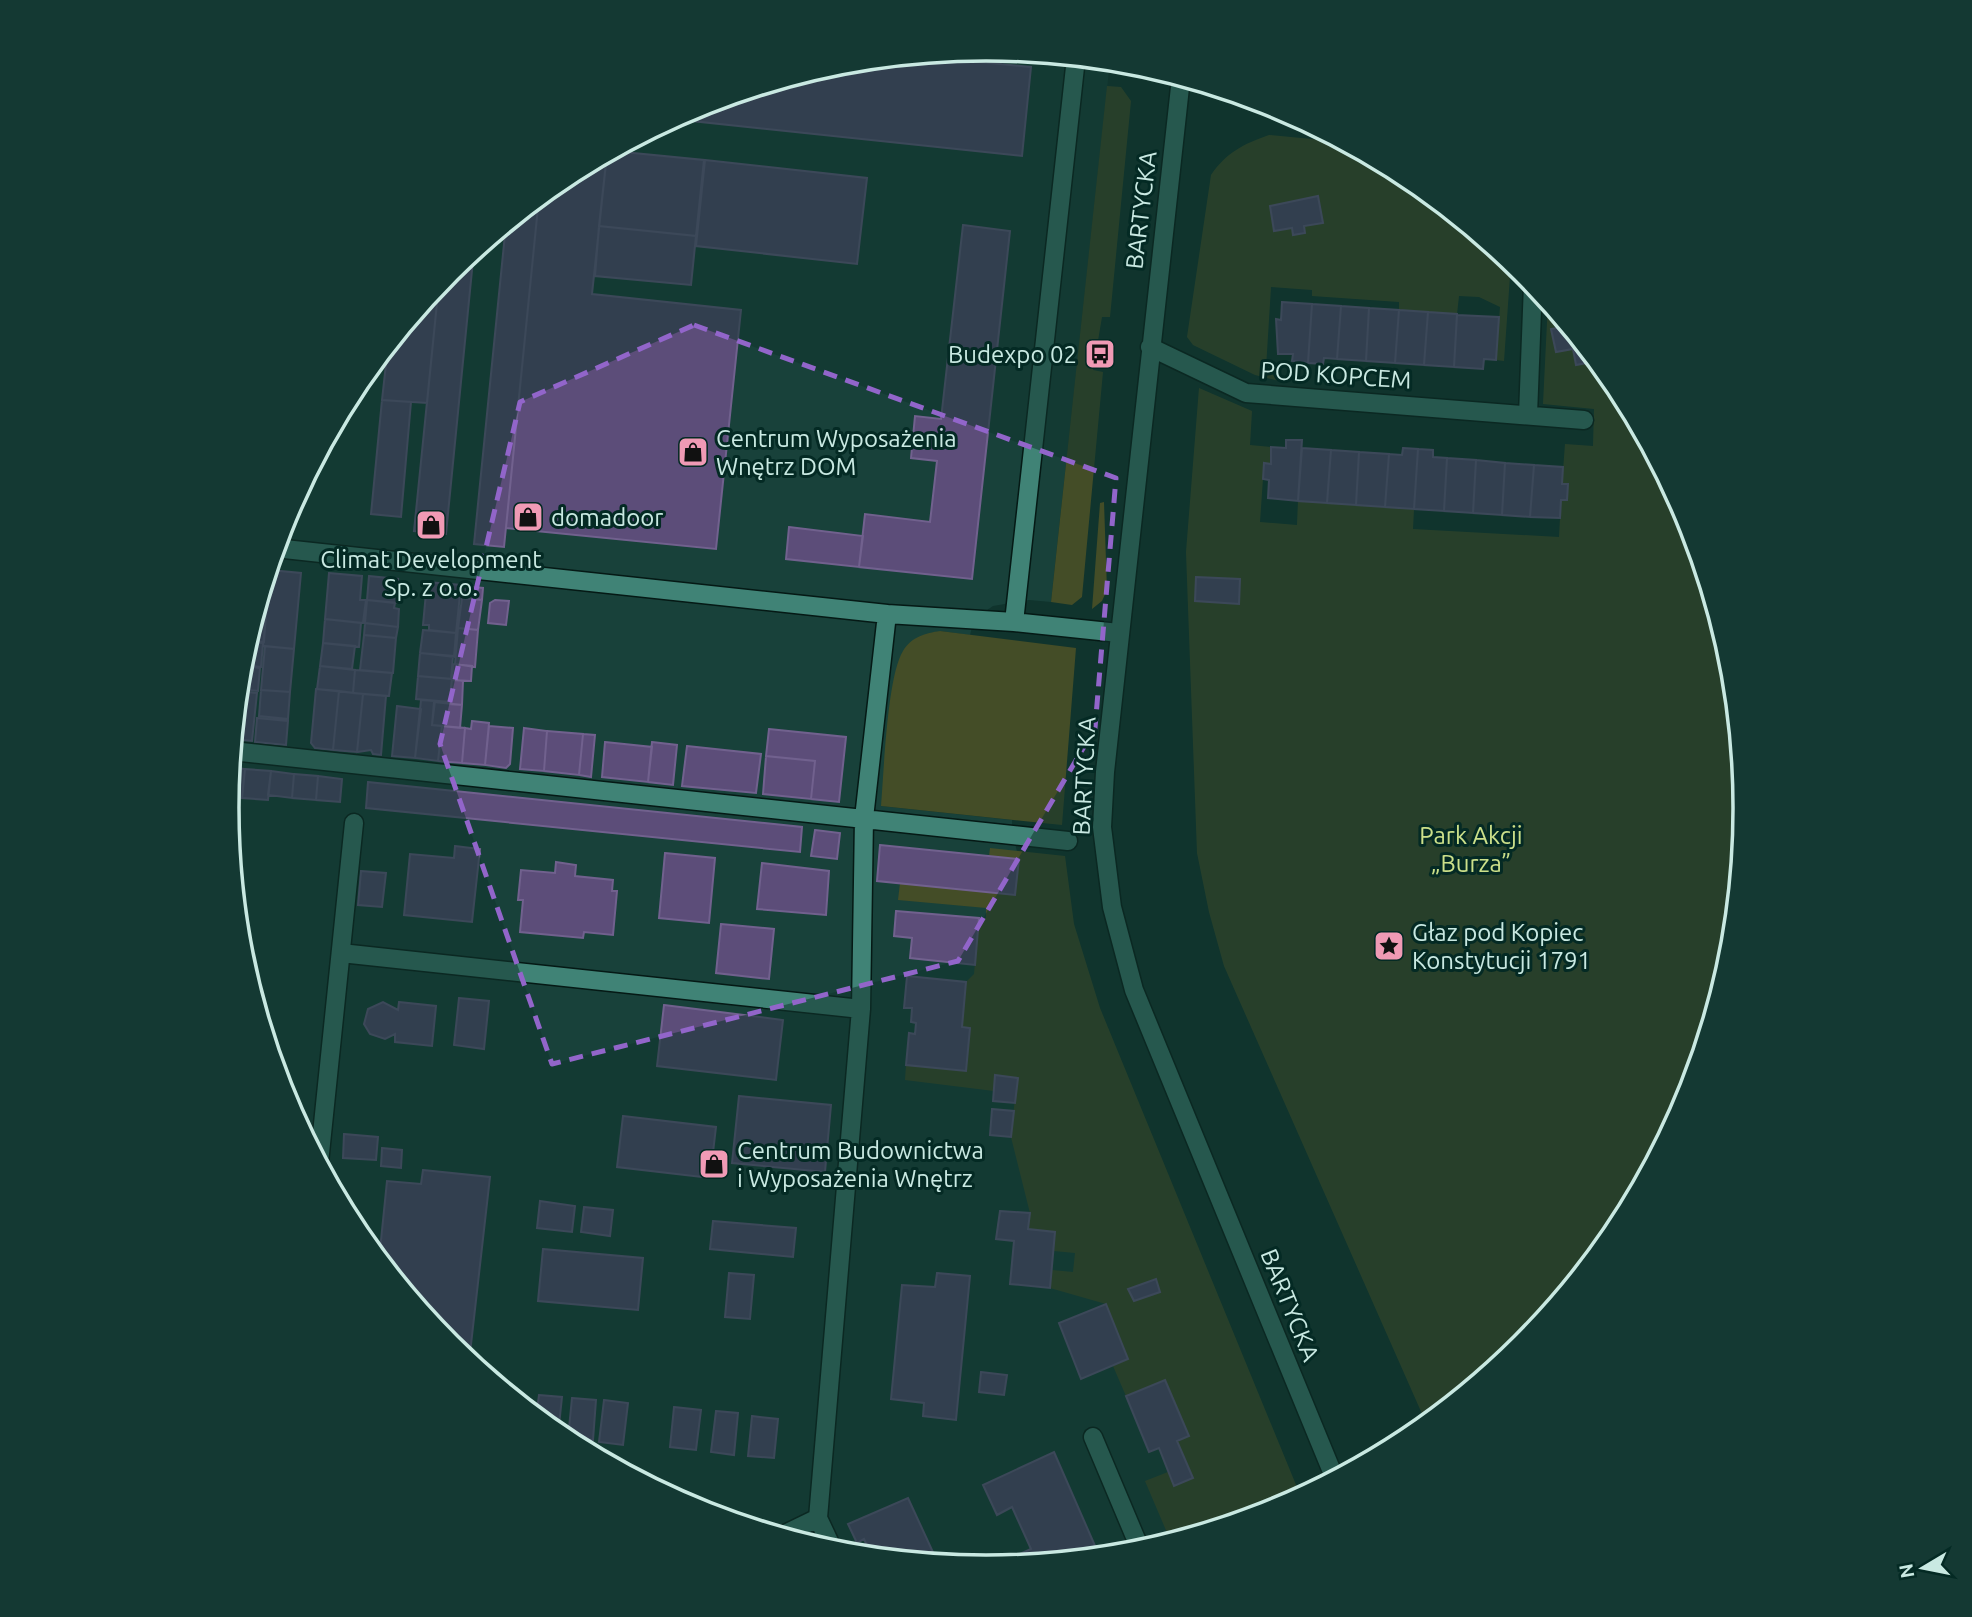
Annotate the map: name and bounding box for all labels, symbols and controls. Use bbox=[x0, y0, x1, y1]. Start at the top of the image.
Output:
street label: BARTYCKA bbox=[1120, 149, 1162, 271]
bus stop icon: Budexpo 02 bbox=[1083, 337, 1117, 371]
place label: Budexpo 02 bbox=[948, 341, 1077, 368]
street label: POD KOPCEM bbox=[1260, 356, 1412, 394]
place label: Centrum Wyposażenia Wnętrz DOM bbox=[716, 425, 957, 480]
shop icon: Centrum Wyposażenia Wnętrz DOM bbox=[676, 435, 710, 469]
shop icon: domadoor bbox=[511, 500, 545, 534]
place label: domadoor bbox=[551, 504, 663, 531]
shop icon: Climat Development Sp. z o.o. bbox=[414, 508, 448, 542]
place label: Climat Development Sp. z o.o. bbox=[320, 546, 542, 601]
street label: BARTYCKA bbox=[1067, 716, 1101, 836]
park label: Park Akcji „Burza” bbox=[1419, 822, 1523, 877]
place label: Głaz pod Kopiec Konstytucji 1791 bbox=[1412, 919, 1591, 974]
place icon: Głaz pod Kopiec Konstytucji 1791 bbox=[1372, 929, 1406, 963]
place label: Centrum Budownictwa i Wyposażenia Wnętrz bbox=[737, 1137, 984, 1192]
shop icon: Centrum Budownictwa i Wyposażenia Wnętrz bbox=[697, 1147, 731, 1181]
street label: BARTYCKA bbox=[1255, 1245, 1325, 1365]
north arrow bbox=[1888, 1533, 1958, 1603]
text: N bbox=[1894, 1562, 1918, 1580]

